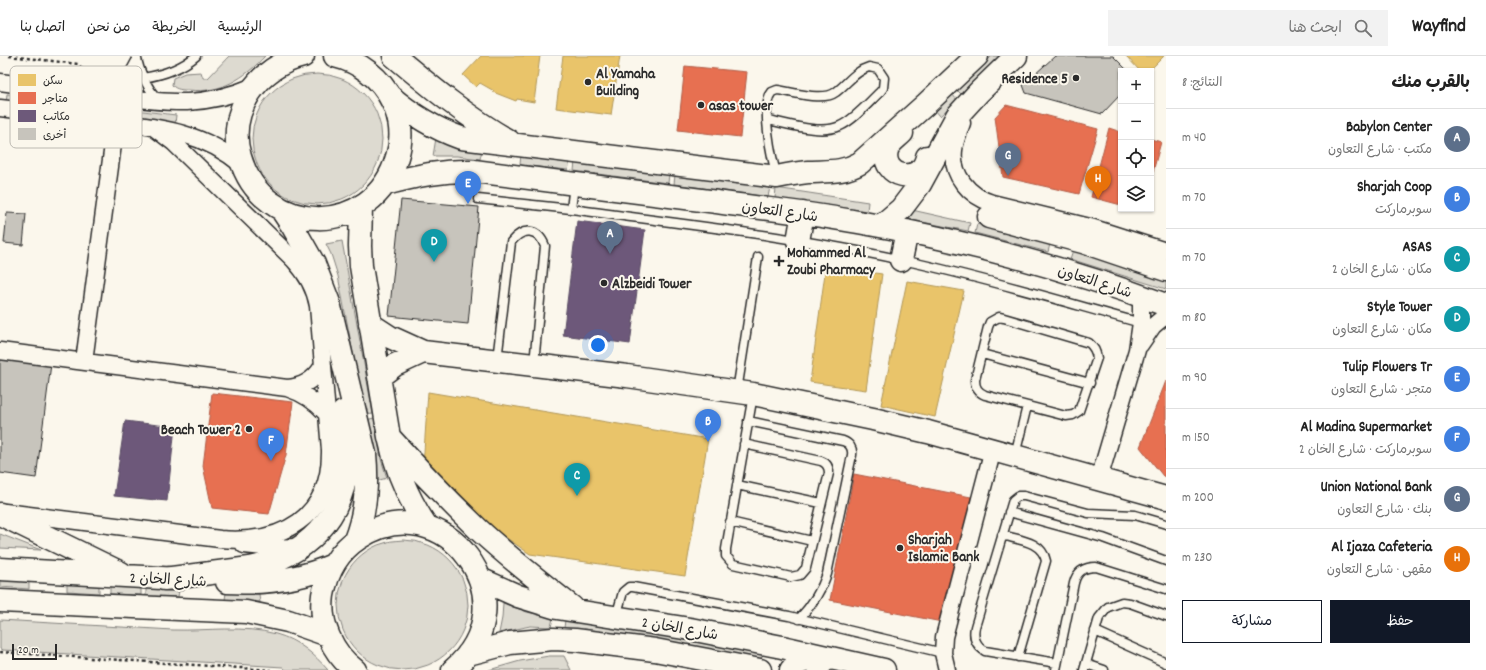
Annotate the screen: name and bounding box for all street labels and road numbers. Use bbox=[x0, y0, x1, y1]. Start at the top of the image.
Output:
street label: شارع التعاون bbox=[740, 197, 819, 229]
street label: شارع التعاون bbox=[1054, 261, 1134, 305]
street label: شارع الخان 2 bbox=[129, 568, 207, 594]
street label: شارع الخان 2 bbox=[640, 612, 720, 648]

